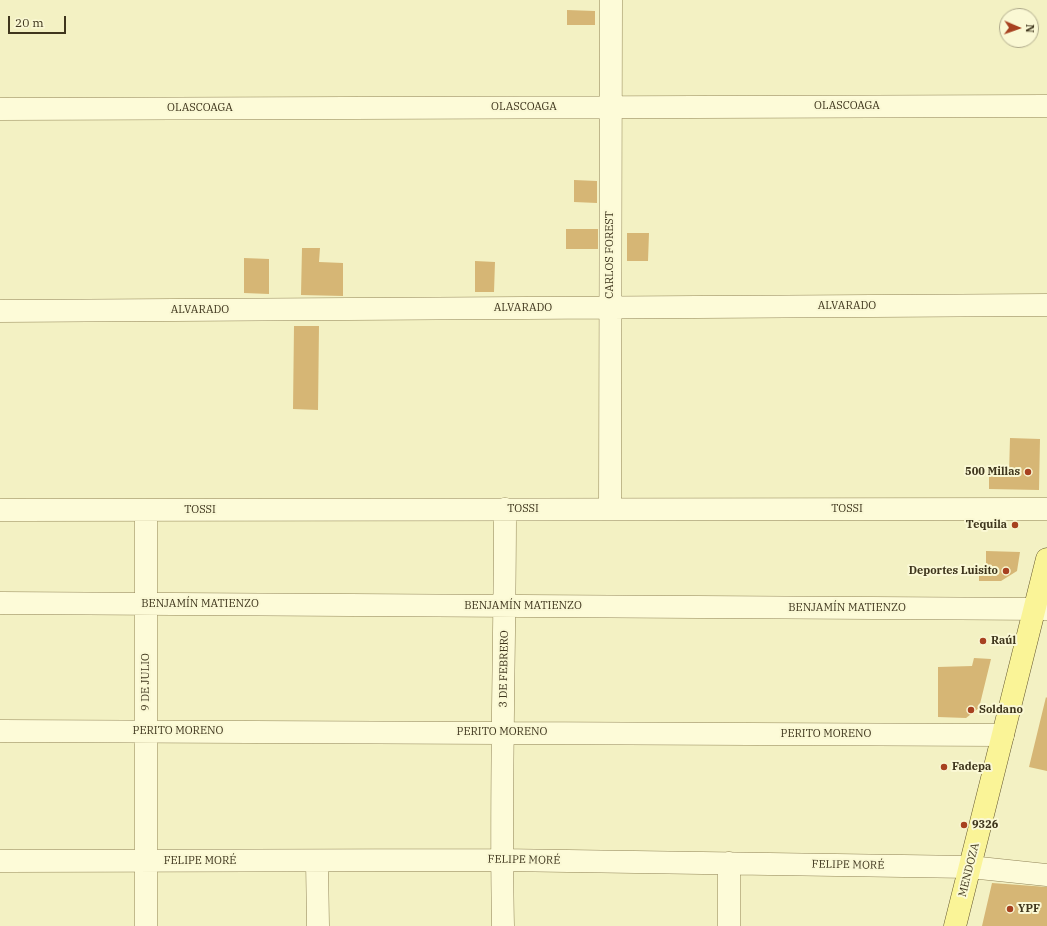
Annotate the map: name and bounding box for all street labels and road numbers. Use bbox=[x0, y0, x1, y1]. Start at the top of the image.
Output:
street label: OLASCOAGA bbox=[814, 99, 880, 113]
street label: OLASCOAGA bbox=[491, 100, 557, 114]
street label: OLASCOAGA bbox=[167, 101, 233, 115]
street label: CARLOS FOREST bbox=[603, 211, 617, 299]
street label: ALVARADO bbox=[818, 299, 876, 313]
street label: ALVARADO bbox=[494, 301, 552, 315]
street label: ALVARADO bbox=[171, 303, 229, 317]
street label: TOSSI bbox=[507, 502, 539, 516]
street label: TOSSI bbox=[831, 502, 863, 516]
street label: TOSSI bbox=[184, 503, 216, 517]
street label: BENJAMÍN MATIENZO bbox=[141, 597, 259, 611]
street label: BENJAMÍN MATIENZO bbox=[464, 599, 582, 613]
street label: BENJAMÍN MATIENZO bbox=[788, 601, 906, 615]
street label: 3 DE FEBRERO bbox=[497, 630, 511, 708]
street label: 9 DE JULIO bbox=[139, 653, 153, 711]
street label: PERITO MORENO bbox=[133, 724, 223, 738]
street label: PERITO MORENO bbox=[457, 725, 547, 739]
street label: PERITO MORENO bbox=[781, 727, 871, 741]
street label: MENDOZA bbox=[956, 842, 982, 898]
street label: FELIPE MORÉ bbox=[488, 853, 560, 867]
street label: FELIPE MORÉ bbox=[164, 854, 236, 868]
street label: FELIPE MORÉ bbox=[812, 858, 884, 872]

